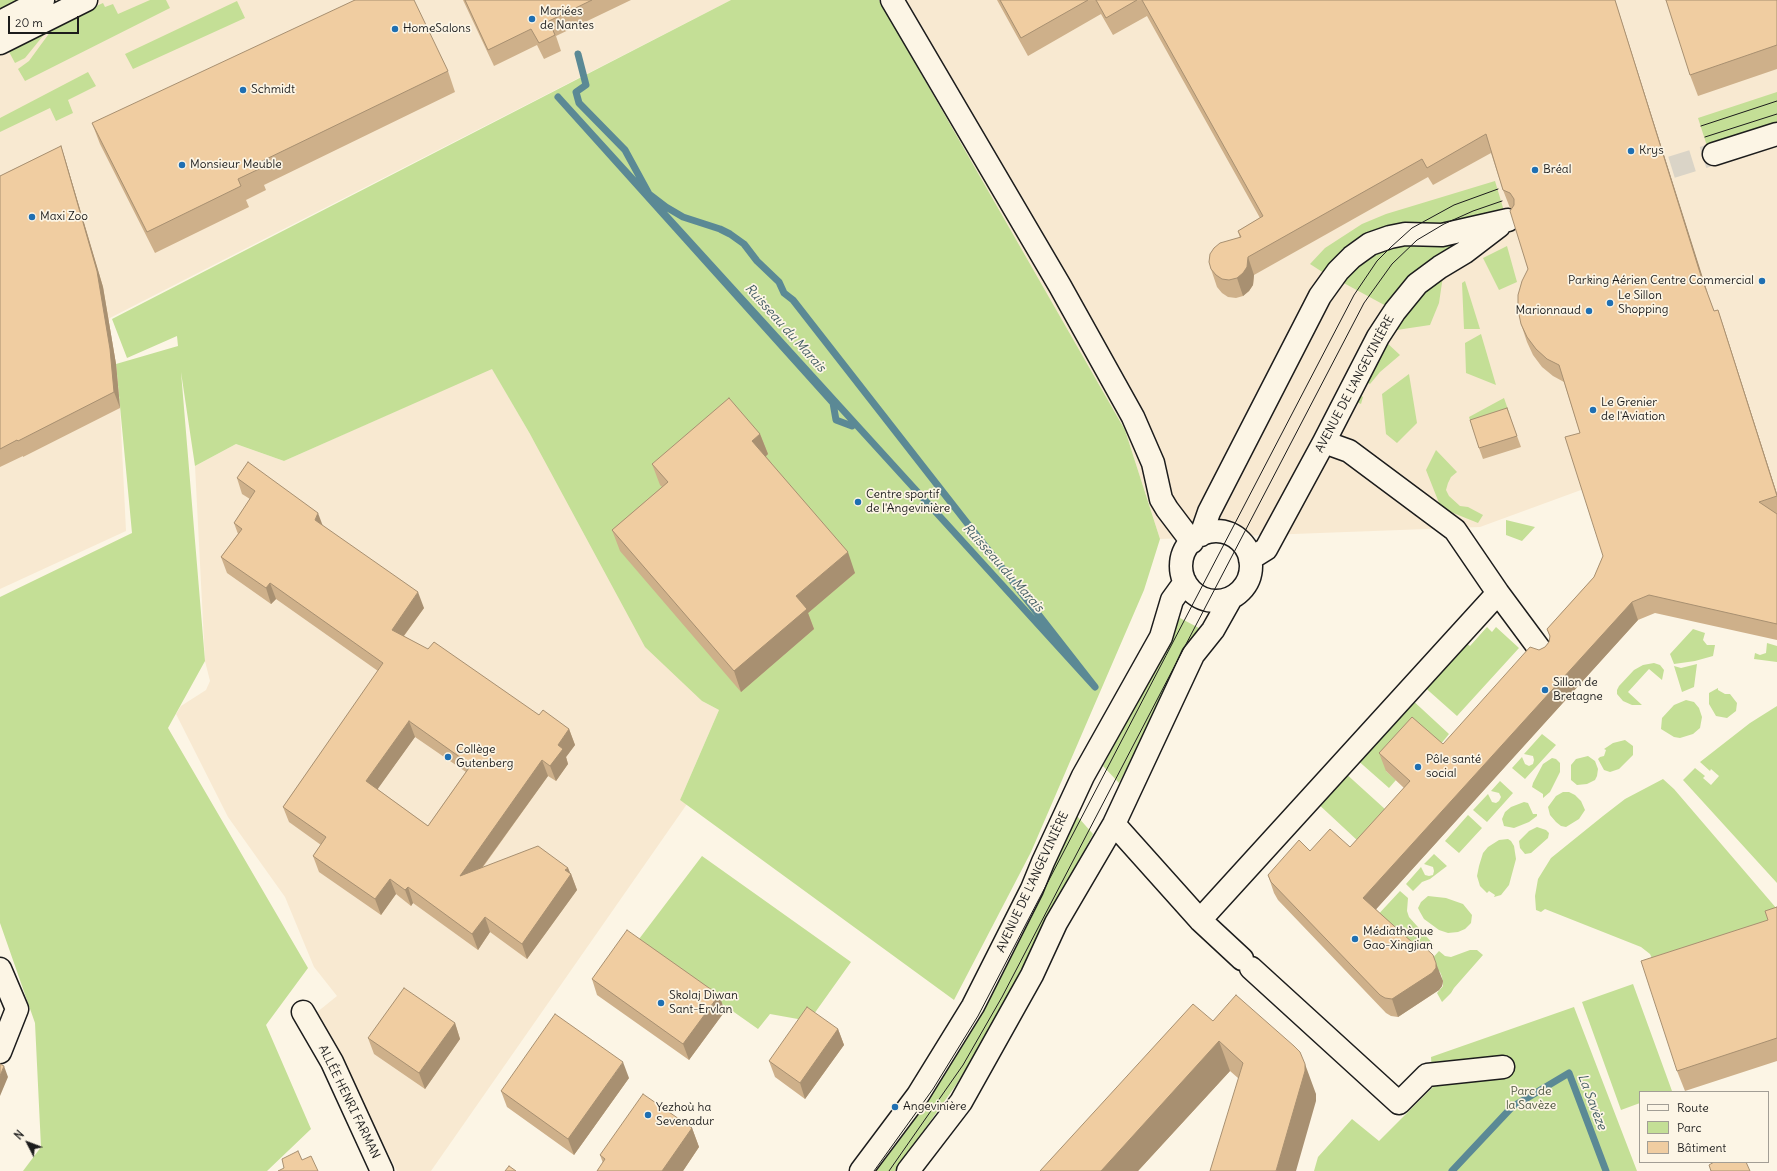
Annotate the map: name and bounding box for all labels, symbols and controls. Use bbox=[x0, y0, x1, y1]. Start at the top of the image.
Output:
place label: Mariées de Nantes bbox=[540, 5, 594, 33]
scale bar bbox=[10, 8, 81, 34]
marker: Mariées de Nantes bbox=[527, 14, 537, 24]
text: 20 m bbox=[15, 15, 43, 30]
place label: HomeSalons bbox=[403, 22, 471, 36]
marker: HomeSalons bbox=[390, 24, 400, 34]
place label: Schmidt bbox=[251, 83, 295, 97]
marker: Schmidt bbox=[238, 85, 248, 95]
place label: Krys bbox=[1639, 144, 1664, 158]
marker: Krys bbox=[1626, 146, 1636, 156]
place label: Monsieur Meuble bbox=[190, 158, 282, 172]
marker: Monsieur Meuble bbox=[177, 160, 187, 170]
place label: Bréal bbox=[1543, 163, 1571, 177]
marker: Bréal bbox=[1530, 165, 1540, 175]
place label: Maxi Zoo bbox=[40, 210, 88, 224]
marker: Maxi Zoo bbox=[27, 212, 37, 222]
place label: Parking Aérien Centre Commercial bbox=[1568, 274, 1754, 288]
marker: Parking Aérien Centre Commercial bbox=[1757, 276, 1767, 286]
water label: Ruisseau du Marais bbox=[741, 281, 829, 375]
place label: Le Sillon Shopping bbox=[1618, 289, 1668, 317]
marker: Le Sillon Shopping bbox=[1605, 298, 1615, 308]
place label: Marionnaud bbox=[1515, 304, 1581, 318]
marker: Marionnaud bbox=[1584, 306, 1594, 316]
street label: AVENUE DE L'ANGEVINIÈRE bbox=[1313, 313, 1397, 455]
place label: Le Grenier de l'Aviation bbox=[1601, 396, 1665, 424]
marker: Le Grenier de l'Aviation bbox=[1588, 405, 1598, 415]
place label: Centre sportif de l'Angevinière bbox=[866, 488, 950, 516]
marker: Centre sportif de l'Angevinière bbox=[853, 497, 863, 507]
water label: Ruisseau du Marais bbox=[959, 521, 1047, 615]
place label: Sillon de Bretagne bbox=[1553, 676, 1603, 704]
marker: Sillon de Bretagne bbox=[1540, 685, 1550, 695]
place label: Collège Gutenberg bbox=[456, 743, 514, 771]
marker: Collège Gutenberg bbox=[443, 752, 453, 762]
place label: Pôle santé social bbox=[1426, 753, 1481, 781]
marker: Pôle santé social bbox=[1413, 762, 1423, 772]
street label: AVENUE DE L'ANGEVINIÈRE bbox=[994, 809, 1072, 955]
place label: Médiathèque Gao-Xingjian bbox=[1363, 925, 1433, 953]
marker: Médiathèque Gao-Xingjian bbox=[1350, 934, 1360, 944]
place label: Skolaj Diwan Sant-Ervlan bbox=[669, 989, 738, 1017]
marker: Skolaj Diwan Sant-Ervlan bbox=[656, 998, 666, 1008]
street label: ALLÉE HENRI FARMAN bbox=[315, 1043, 383, 1161]
water label: La Savèze bbox=[1574, 1072, 1610, 1132]
park label: Parc de la Savèze bbox=[1506, 1085, 1556, 1113]
legend bbox=[1639, 1091, 1769, 1163]
place label: Angevinière bbox=[903, 1100, 966, 1114]
text: Route bbox=[1677, 1100, 1709, 1115]
place label: Yezhoù ha Sevenadur bbox=[656, 1101, 714, 1129]
marker: Angevinière bbox=[890, 1102, 900, 1112]
marker: Yezhoù ha Sevenadur bbox=[643, 1110, 653, 1120]
text: Parc bbox=[1677, 1120, 1702, 1135]
north arrow bbox=[8, 1123, 48, 1163]
text: N bbox=[11, 1127, 27, 1142]
text: Bâtiment bbox=[1677, 1140, 1726, 1155]

